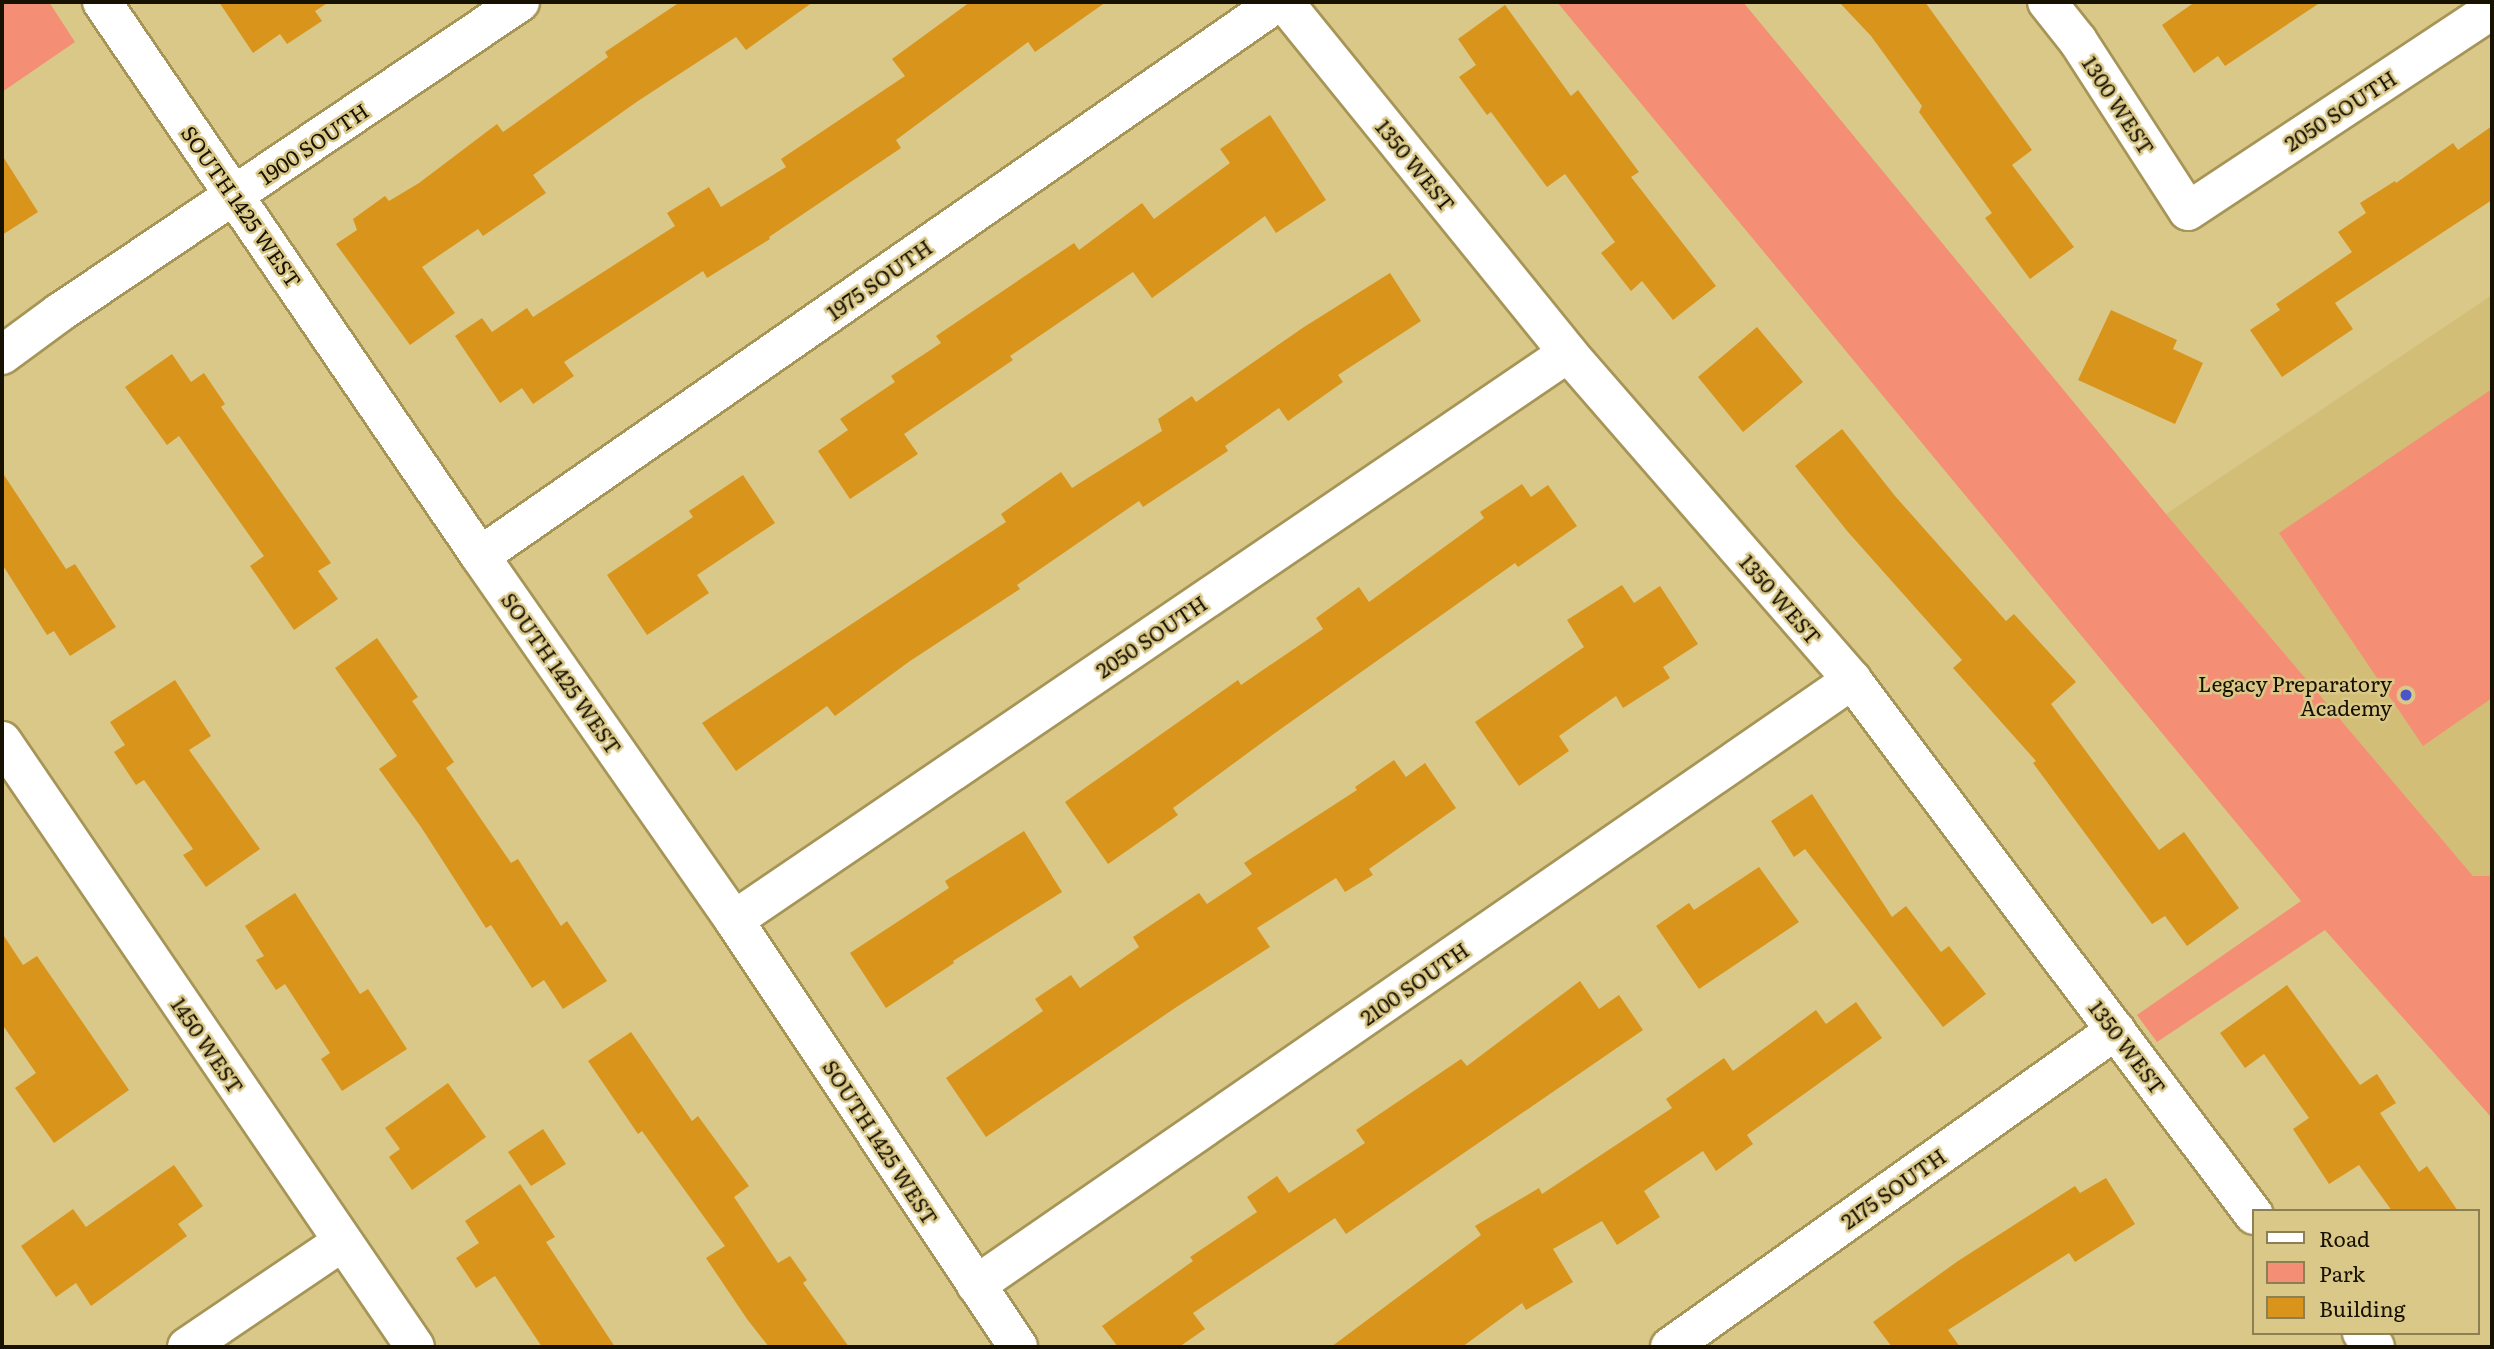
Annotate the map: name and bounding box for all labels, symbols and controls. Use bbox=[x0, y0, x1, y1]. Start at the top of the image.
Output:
street label: 1300 WEST bbox=[2078, 51, 2160, 159]
street label: 2050 SOUTH bbox=[2279, 64, 2401, 156]
street label: 1900 SOUTH bbox=[253, 97, 373, 189]
street label: 1350 WEST bbox=[1371, 114, 1461, 216]
street label: SOUTH 1425 WEST bbox=[177, 120, 307, 292]
street label: 1975 SOUTH bbox=[821, 233, 937, 325]
street label: 1350 WEST bbox=[1735, 549, 1827, 649]
street label: SOUTH 1425 WEST bbox=[497, 587, 627, 759]
street label: 2050 SOUTH bbox=[1091, 590, 1211, 682]
place label: Legacy Preparatory Academy bbox=[2198, 670, 2392, 720]
marker: Legacy Preparatory Academy bbox=[2398, 687, 2414, 703]
street label: 2100 SOUTH bbox=[1355, 936, 1473, 1030]
street label: 1450 WEST bbox=[167, 992, 249, 1098]
street label: 1350 WEST bbox=[2085, 995, 2171, 1099]
street label: SOUTH 1425 WEST bbox=[818, 1055, 944, 1229]
street label: 2175 SOUTH bbox=[1836, 1143, 1950, 1233]
legend bbox=[2252, 1209, 2480, 1335]
text: Road bbox=[2319, 1222, 2370, 1253]
text: Park bbox=[2319, 1257, 2365, 1288]
text: Building bbox=[2319, 1292, 2405, 1323]

